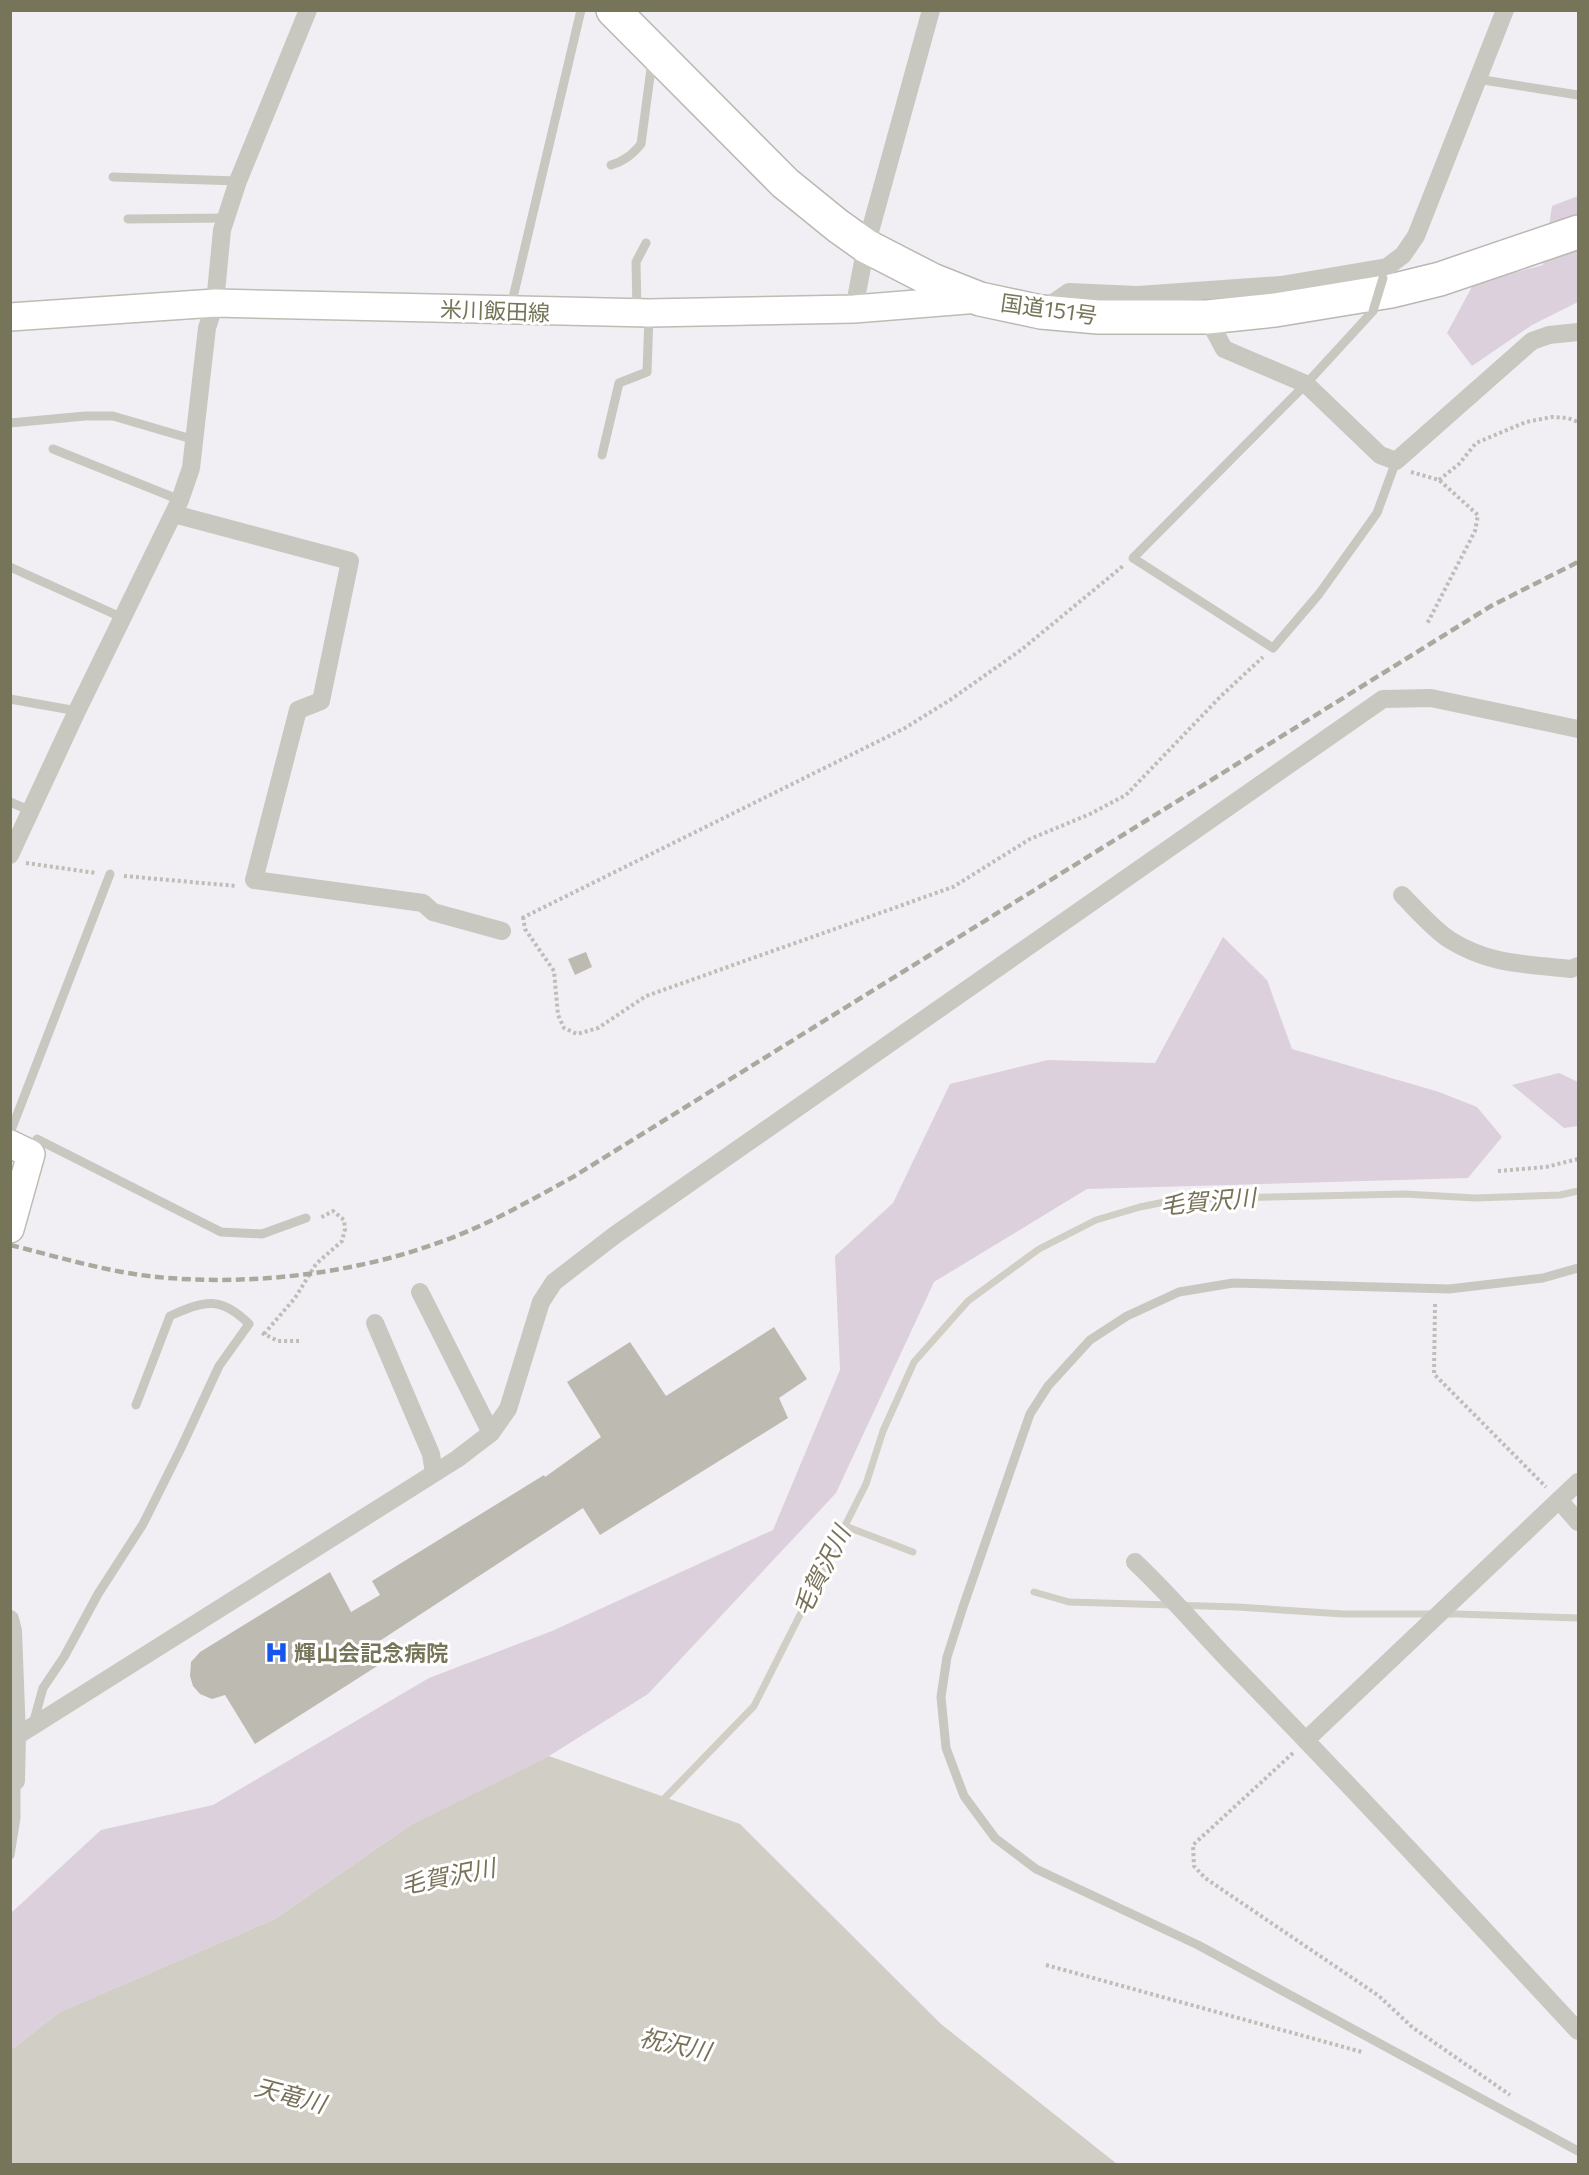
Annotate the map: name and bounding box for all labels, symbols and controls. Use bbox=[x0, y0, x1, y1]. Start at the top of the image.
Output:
street label: 国道151号 bbox=[999, 288, 1099, 329]
street label: 米川飯田線 bbox=[440, 295, 550, 326]
water label: 毛賀沢川 bbox=[1159, 1182, 1260, 1219]
water label: 毛賀沢川 bbox=[786, 1518, 857, 1620]
place label: 輝山会記念病院 bbox=[294, 1639, 448, 1666]
hospital icon: 輝山会記念病院 bbox=[263, 1640, 289, 1666]
water label: 毛賀沢川 bbox=[398, 1852, 501, 1899]
water label: 祝沢川 bbox=[637, 2022, 716, 2066]
water label: 天竜川 bbox=[252, 2071, 332, 2119]

